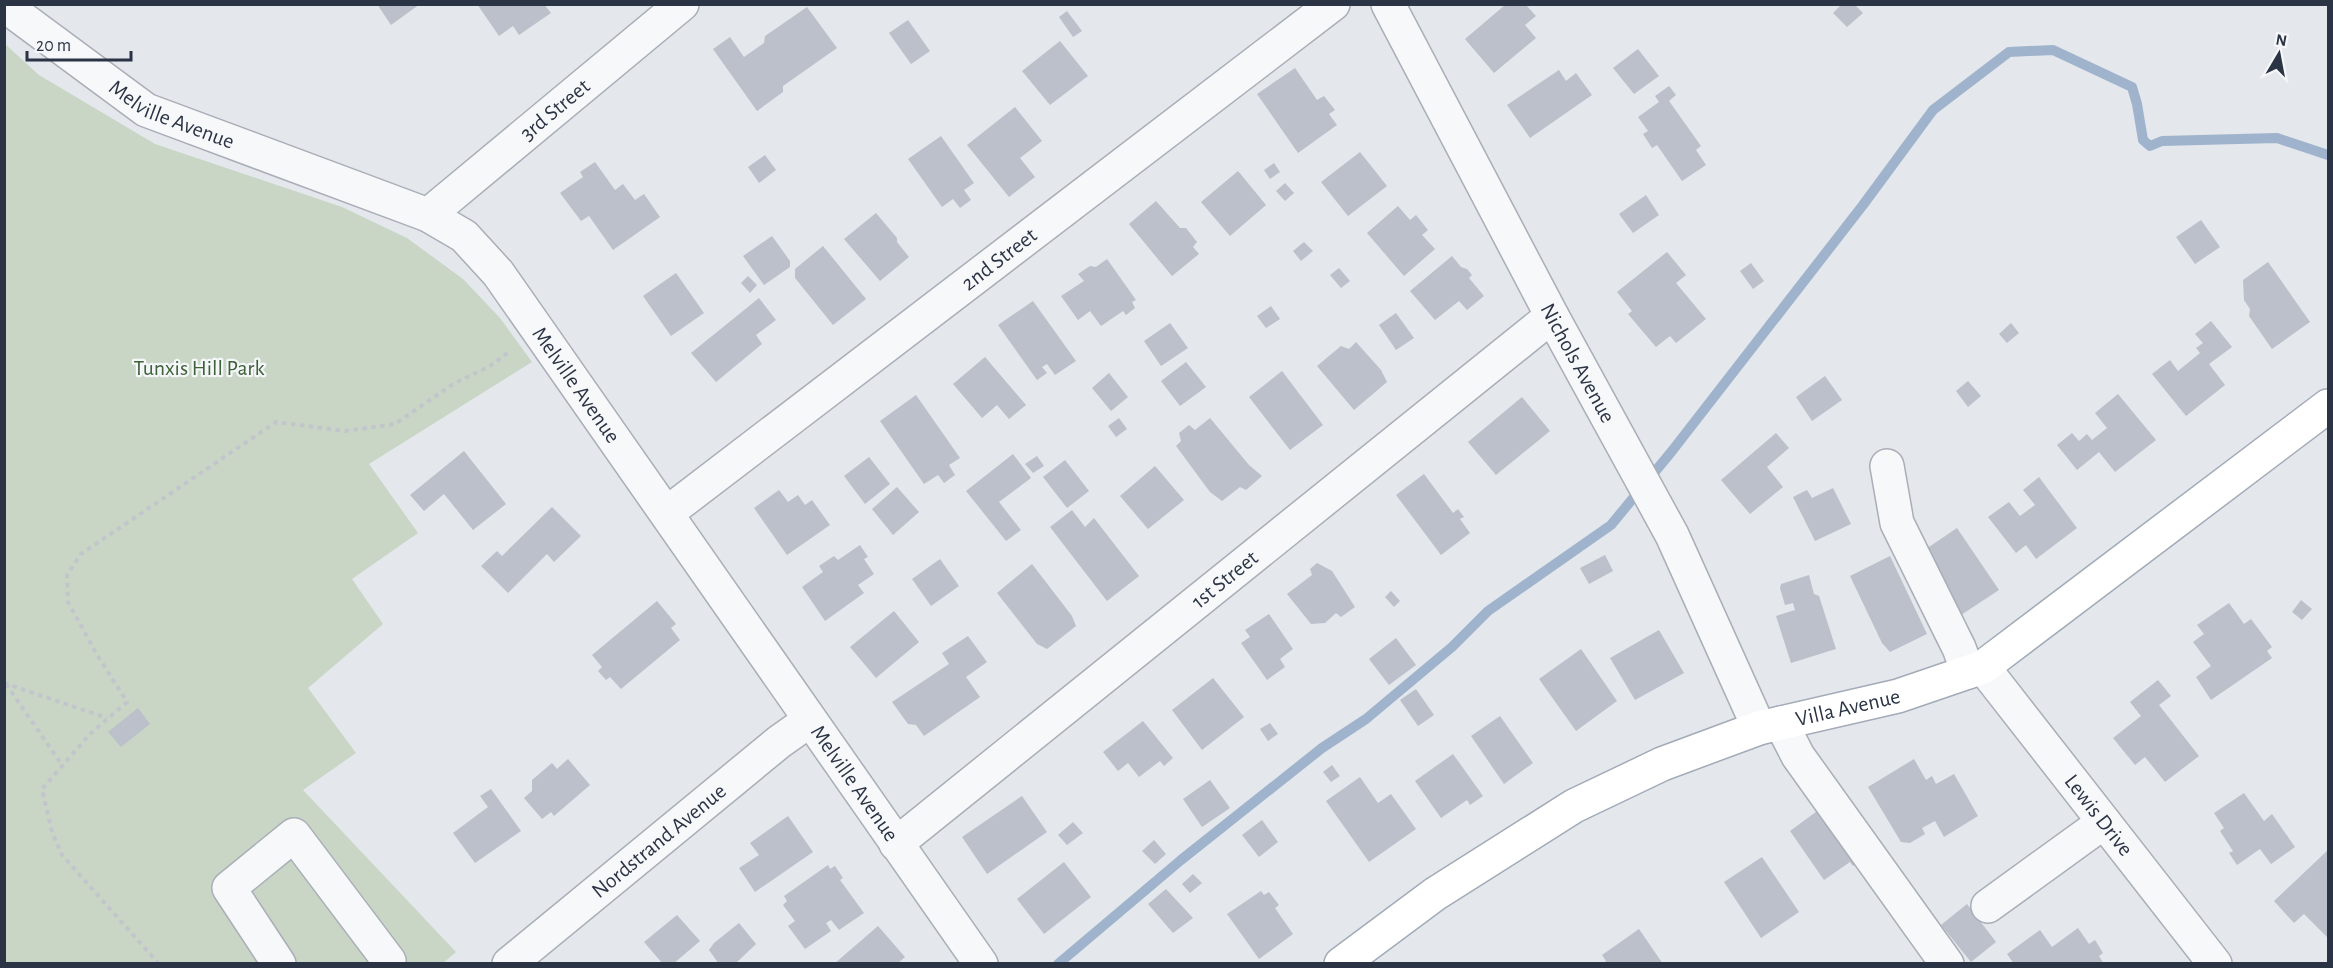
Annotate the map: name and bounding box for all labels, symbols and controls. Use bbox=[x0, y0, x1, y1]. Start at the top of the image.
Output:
scale bar bbox=[27, 24, 130, 62]
north arrow bbox=[2249, 24, 2309, 84]
text: N bbox=[2275, 31, 2288, 49]
text: 20 m bbox=[36, 37, 71, 55]
street label: 3rd Street bbox=[516, 75, 594, 145]
street label: Melville Avenue bbox=[105, 76, 237, 153]
street label: 2nd Street bbox=[957, 224, 1041, 295]
street label: Nichols Avenue bbox=[1536, 300, 1619, 426]
street label: Melville Avenue bbox=[528, 323, 624, 447]
park label: Tunxis Hill Park bbox=[133, 357, 265, 379]
street label: 1st Street bbox=[1187, 546, 1262, 613]
street label: Villa Avenue bbox=[1794, 685, 1902, 730]
street label: Melville Avenue bbox=[807, 721, 903, 845]
street label: Lewis Drive bbox=[2060, 770, 2137, 860]
street label: Nordstrand Avenue bbox=[588, 779, 730, 902]

